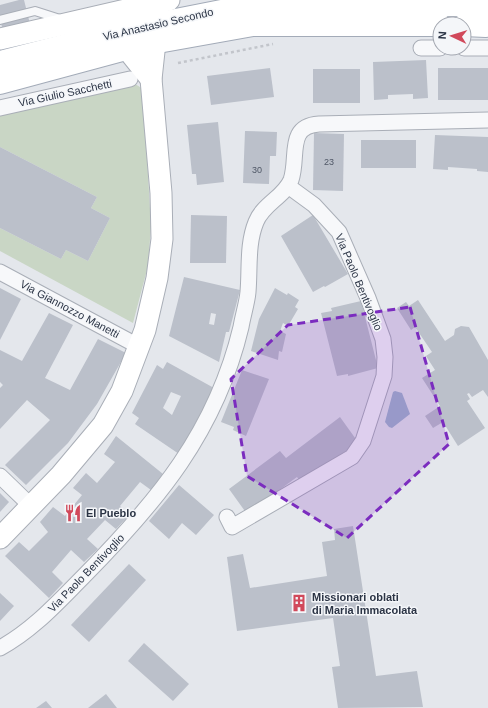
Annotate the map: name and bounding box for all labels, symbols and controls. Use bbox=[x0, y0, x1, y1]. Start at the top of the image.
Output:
street label: Via Anastasio Secondo bbox=[102, 5, 214, 43]
north arrow bbox=[432, 16, 472, 56]
text: N bbox=[436, 31, 448, 40]
street label: Via Giulio Sacchetti bbox=[17, 77, 113, 109]
house number: 23 bbox=[324, 157, 334, 167]
house number: 30 bbox=[252, 165, 262, 175]
street label: Via Paolo Bentivoglio bbox=[333, 232, 385, 332]
street label: Via Giannozzo Manetti bbox=[18, 278, 122, 340]
restaurant icon: El Pueblo bbox=[63, 503, 83, 523]
place label: El Pueblo bbox=[86, 507, 136, 519]
street label: Via Paolo Bentivoglio bbox=[46, 532, 126, 614]
place label: Missionari oblati di Maria Immacolata bbox=[312, 591, 418, 616]
building icon: Missionari oblati di Maria Immacolata bbox=[289, 593, 309, 613]

